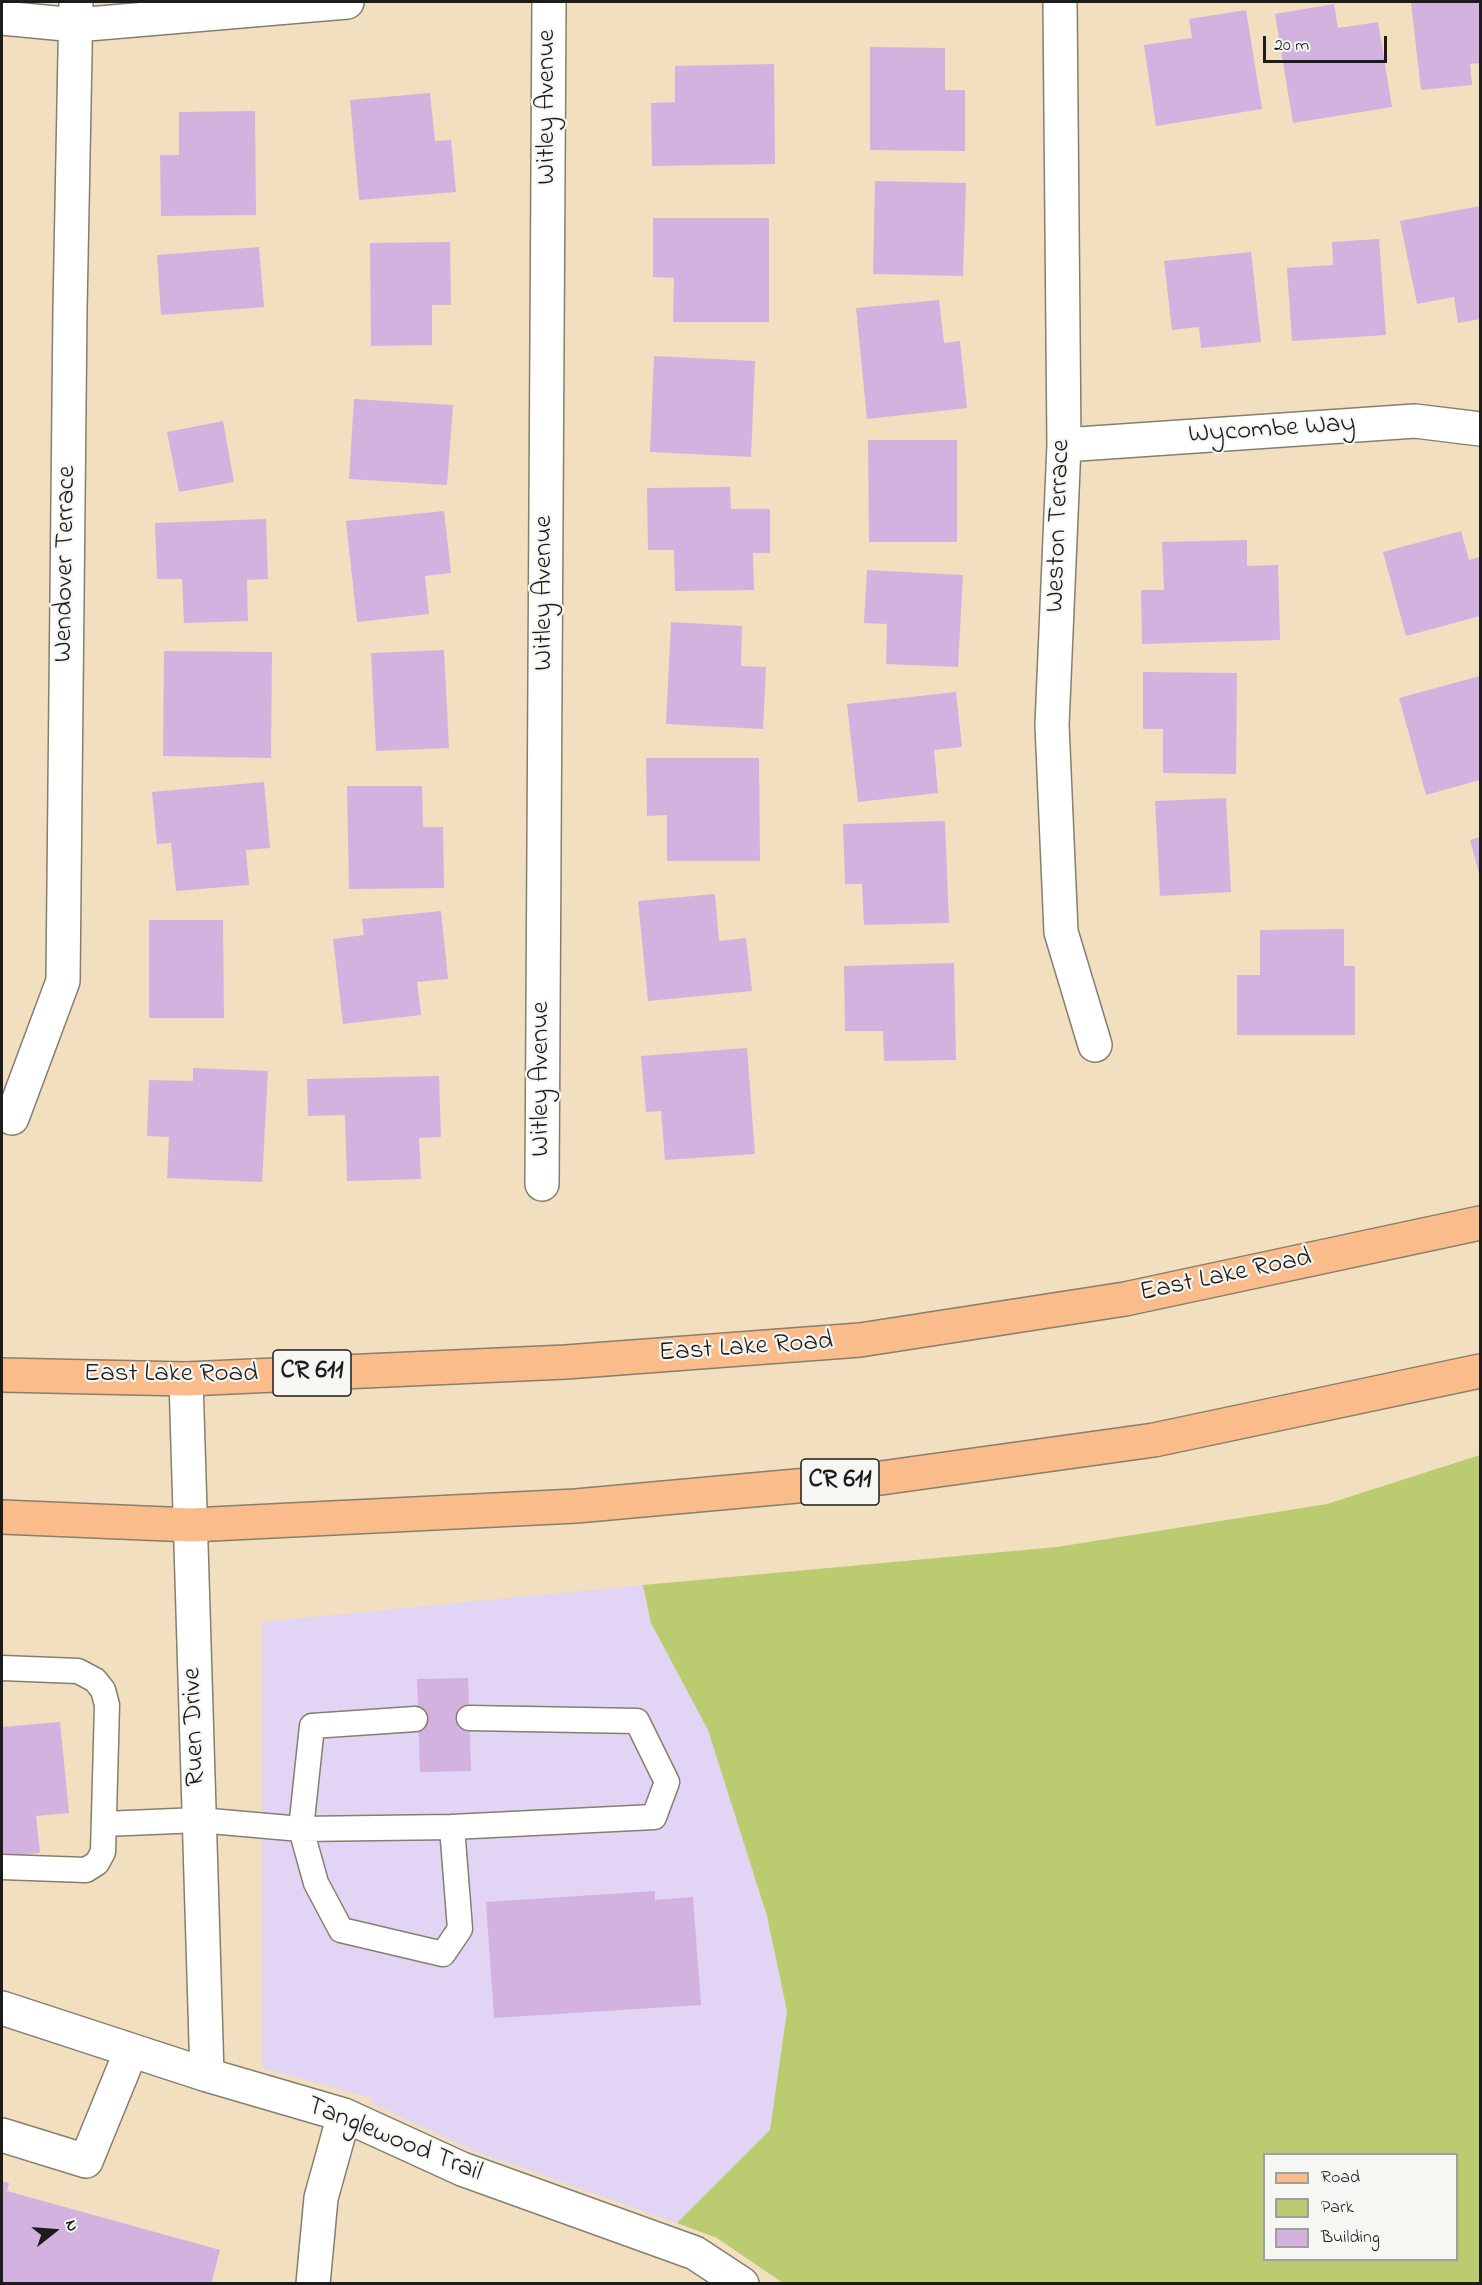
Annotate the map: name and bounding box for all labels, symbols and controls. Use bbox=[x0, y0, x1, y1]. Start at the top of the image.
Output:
scale bar bbox=[1266, 24, 1390, 62]
street label: Witley Avenue bbox=[533, 29, 565, 185]
text: 20 m bbox=[1274, 33, 1309, 59]
street label: Wycombe Way bbox=[1187, 409, 1357, 453]
street label: Weston Terrace bbox=[1041, 439, 1079, 613]
street label: Wendover Terrace bbox=[49, 465, 85, 663]
street label: Witley Avenue bbox=[530, 515, 562, 671]
street label: Witley Avenue bbox=[527, 1001, 559, 1157]
street label: East Lake Road bbox=[1137, 1243, 1315, 1311]
street label: East Lake Road bbox=[658, 1327, 834, 1371]
road number: CR 611 bbox=[273, 1350, 351, 1396]
street label: East Lake Road bbox=[84, 1360, 258, 1392]
road number: CR 611 bbox=[801, 1459, 879, 1505]
street label: Ruen Drive bbox=[178, 1667, 214, 1787]
street label: Tanglewood Trail bbox=[302, 2091, 486, 2191]
legend bbox=[1263, 2153, 1458, 2261]
text: Road bbox=[1321, 2165, 1360, 2191]
text: Park bbox=[1321, 2195, 1354, 2221]
north arrow bbox=[24, 2201, 84, 2261]
text: N bbox=[58, 2217, 84, 2234]
text: Building bbox=[1321, 2225, 1380, 2251]

